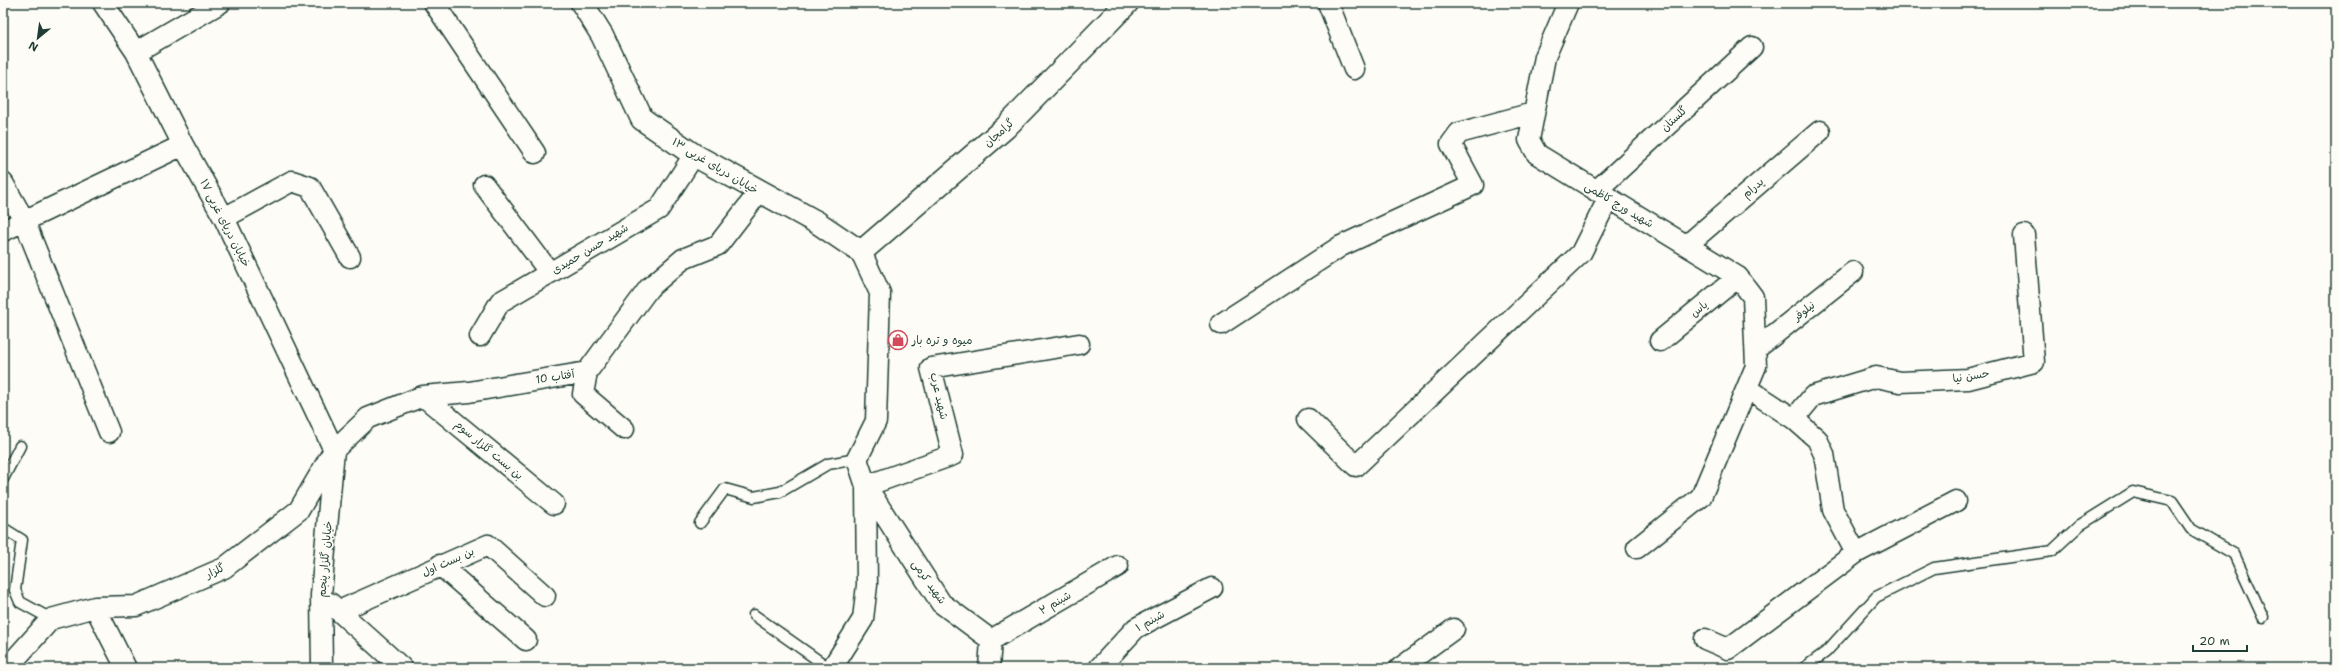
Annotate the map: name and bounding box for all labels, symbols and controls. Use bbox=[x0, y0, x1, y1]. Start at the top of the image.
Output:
north arrow bbox=[18, 18, 58, 58]
text: N bbox=[26, 37, 41, 55]
street label: گلستان bbox=[1658, 103, 1691, 135]
street label: گرامجان bbox=[981, 115, 1018, 151]
street label: خیابان دریای غربی ۱۳ bbox=[669, 134, 761, 198]
street label: پدرام bbox=[1739, 174, 1768, 202]
street label: خیابان دریای غربی ۱۷ bbox=[196, 177, 254, 269]
street label: شهید ورچ کاظمی bbox=[1582, 179, 1656, 231]
street label: شهید حسن حمیدی bbox=[549, 220, 631, 278]
street label: یاس bbox=[1687, 297, 1711, 321]
street label: نیلوفر bbox=[1789, 298, 1818, 325]
shop icon: میوه و تره بار bbox=[887, 329, 909, 351]
place label: میوه و تره بار bbox=[911, 333, 972, 348]
street label: آفتاب 10 bbox=[535, 366, 577, 387]
street label: حسن نیا bbox=[1951, 366, 1991, 386]
street label: شهید عرب bbox=[926, 371, 952, 421]
street label: بن بست گلزار سوم bbox=[451, 417, 526, 484]
street label: خیابان گلزار پنجم bbox=[314, 520, 337, 598]
street label: بن بست اول bbox=[419, 544, 477, 580]
street label: شهید کرمی bbox=[908, 557, 950, 607]
street label: گلزار bbox=[202, 560, 227, 582]
street label: شبنم ۲ bbox=[1036, 588, 1074, 619]
street label: شبنم ۱ bbox=[1133, 607, 1168, 636]
scale bar bbox=[2193, 627, 2247, 653]
text: 20 m bbox=[2199, 633, 2230, 649]

